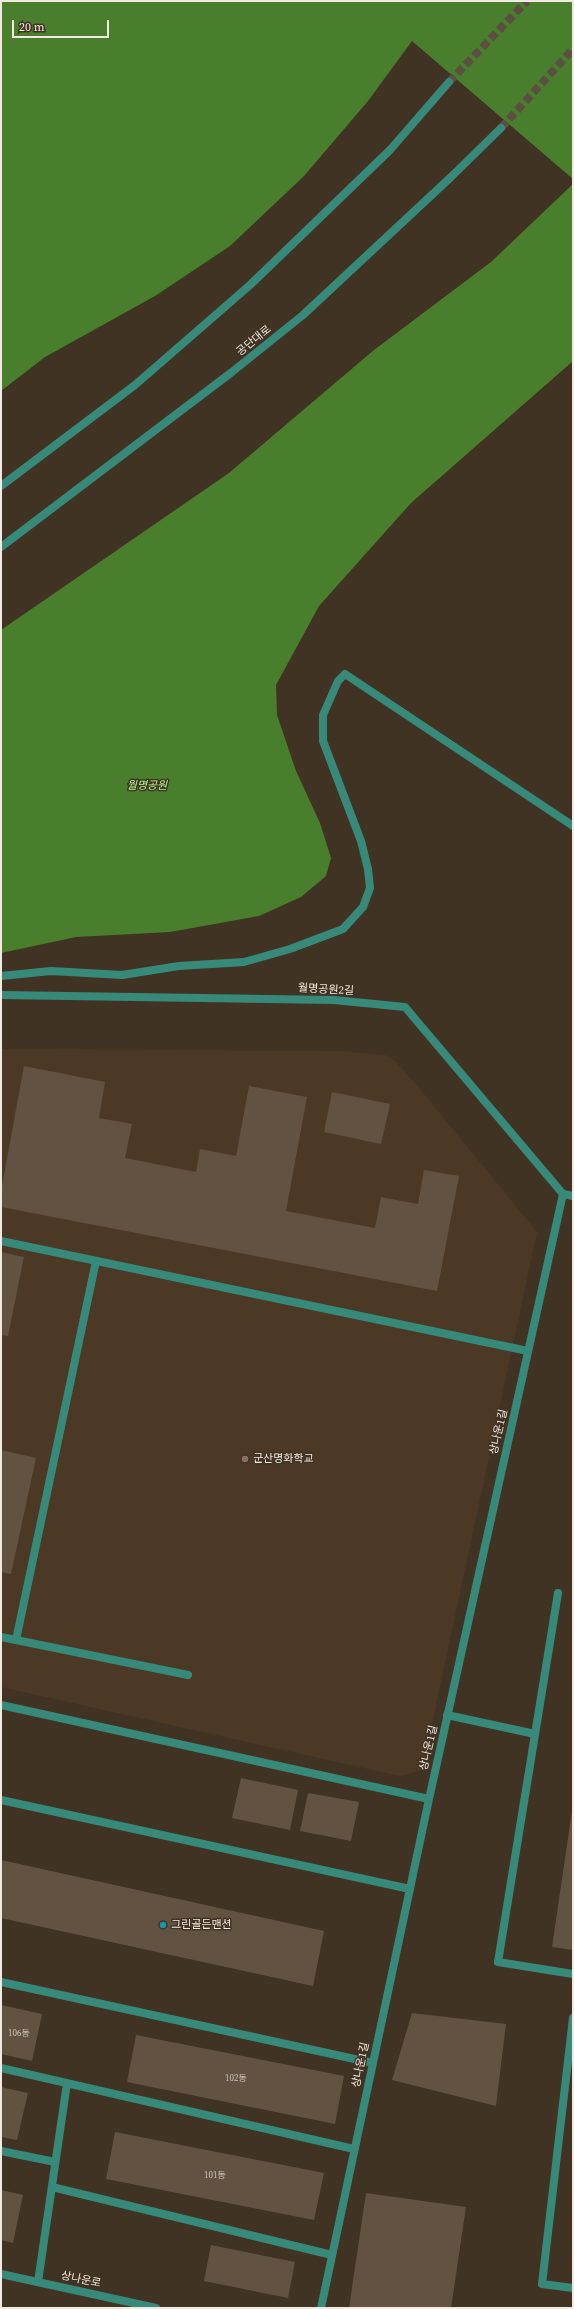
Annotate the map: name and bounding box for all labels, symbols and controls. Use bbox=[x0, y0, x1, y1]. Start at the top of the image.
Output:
scale bar bbox=[14, 12, 111, 38]
text: 20 m bbox=[19, 19, 45, 35]
street label: 공단대로 bbox=[234, 323, 274, 359]
park label: 월명공원 bbox=[127, 779, 167, 793]
street label: 월명공원2길 bbox=[298, 982, 354, 998]
street label: 상나운1길 bbox=[487, 1408, 511, 1456]
place label: 군산명화학교 bbox=[253, 1452, 314, 1466]
marker: 군산명화학교 bbox=[240, 1454, 250, 1464]
street label: 상나운1길 bbox=[417, 1724, 441, 1772]
place label: 그린골든맨션 bbox=[171, 1918, 232, 1932]
marker: 그린골든맨션 bbox=[158, 1920, 168, 1930]
house number: 106동 bbox=[8, 2029, 30, 2039]
street label: 상나운1길 bbox=[350, 2041, 372, 2089]
house number: 102동 bbox=[225, 2074, 247, 2084]
house number: 101동 bbox=[204, 2171, 226, 2181]
street label: 상나운로 bbox=[60, 2269, 102, 2291]

